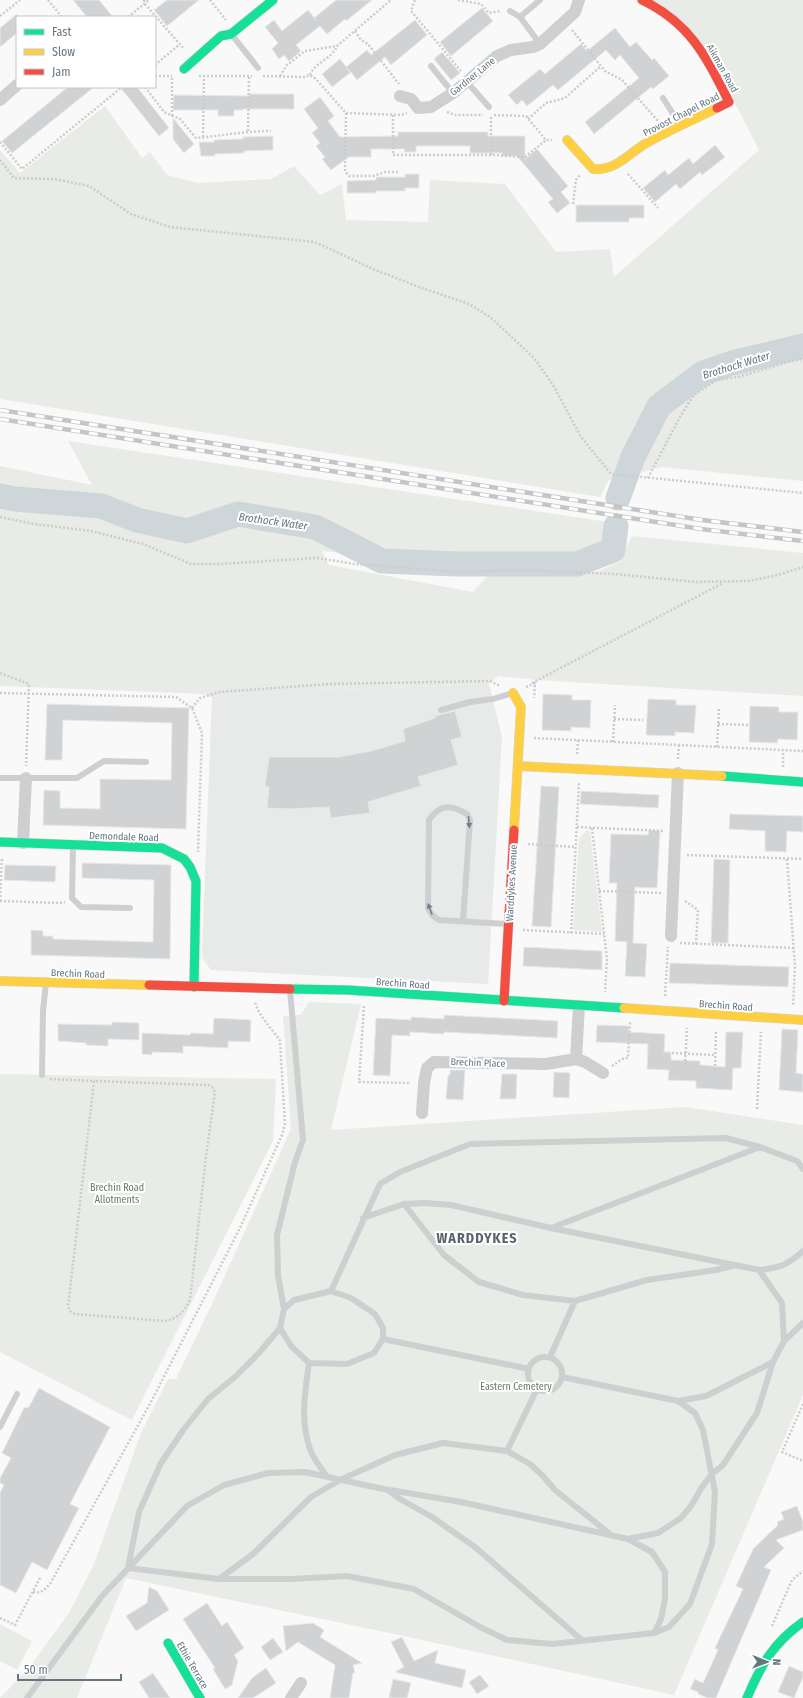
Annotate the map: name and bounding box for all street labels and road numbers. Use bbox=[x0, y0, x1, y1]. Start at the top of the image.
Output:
street label: Aikman Road bbox=[704, 42, 740, 95]
street label: Gardner Lane bbox=[448, 55, 498, 99]
street label: Provost Chapel Road bbox=[641, 90, 722, 139]
street label: Demondale Road bbox=[89, 830, 159, 844]
street label: Warddykes Avenue bbox=[504, 844, 520, 922]
street label: Brechin Road bbox=[51, 967, 105, 981]
street label: Brechin Road bbox=[376, 976, 430, 992]
street label: Brechin Road bbox=[699, 998, 753, 1014]
street label: Brechin Place bbox=[450, 1056, 506, 1070]
street label: Ethie Terrace bbox=[174, 1640, 210, 1691]

